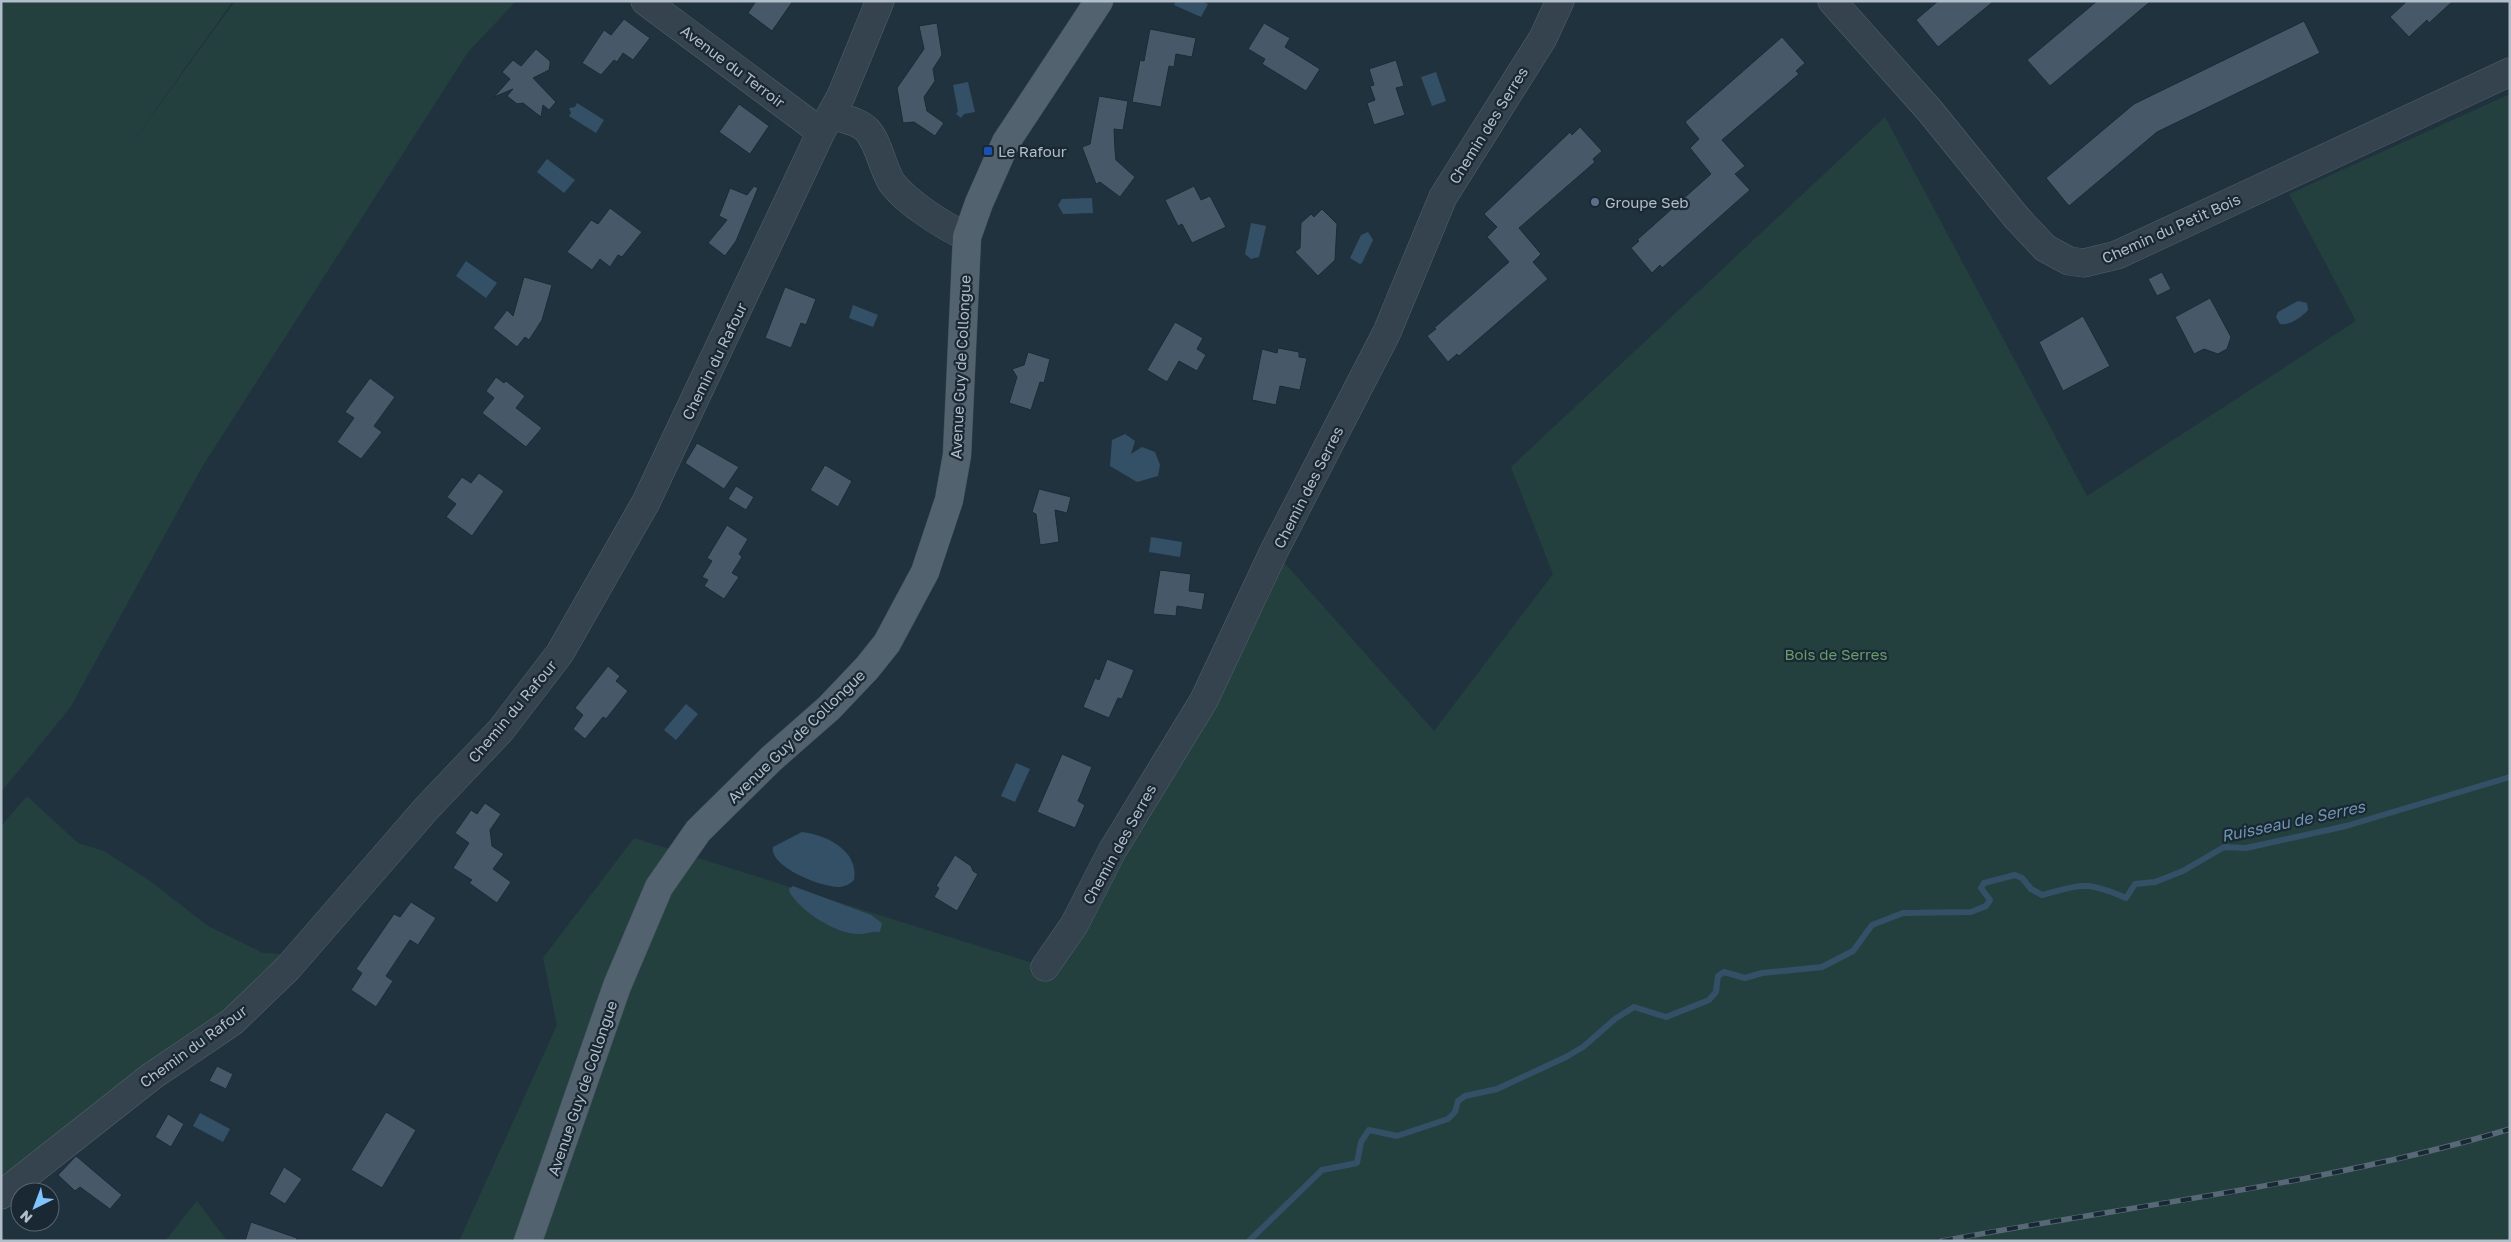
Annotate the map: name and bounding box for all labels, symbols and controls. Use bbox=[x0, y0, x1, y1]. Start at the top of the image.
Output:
street label: Avenue du Terroir bbox=[677, 21, 789, 111]
street label: Chemin des Serres bbox=[1445, 63, 1531, 187]
place label: Le Rafour bbox=[998, 142, 1067, 160]
marker: Le Rafour bbox=[982, 145, 994, 157]
street label: Chemin du Petit Bois bbox=[2099, 189, 2243, 267]
place label: Groupe Seb bbox=[1605, 193, 1689, 211]
marker: Groupe Seb bbox=[1589, 196, 1601, 208]
street label: Avenue Guy de Collongue bbox=[946, 274, 974, 459]
street label: Chemin du Rafour bbox=[678, 299, 750, 423]
street label: Chemin des Serres bbox=[1269, 423, 1347, 551]
park label: Bois de Serres bbox=[1785, 645, 1888, 663]
street label: Chemin du Rafour bbox=[464, 656, 560, 766]
street label: Avenue Guy de Collongue bbox=[724, 665, 869, 806]
street label: Chemin des Serres bbox=[1079, 781, 1160, 907]
water label: Ruisseau de Serres bbox=[2219, 796, 2368, 846]
street label: Avenue Guy de Collongue bbox=[544, 998, 621, 1178]
street label: Chemin du Rafour bbox=[136, 1001, 250, 1091]
north arrow bbox=[10, 1182, 60, 1232]
text: N bbox=[16, 1207, 36, 1227]

